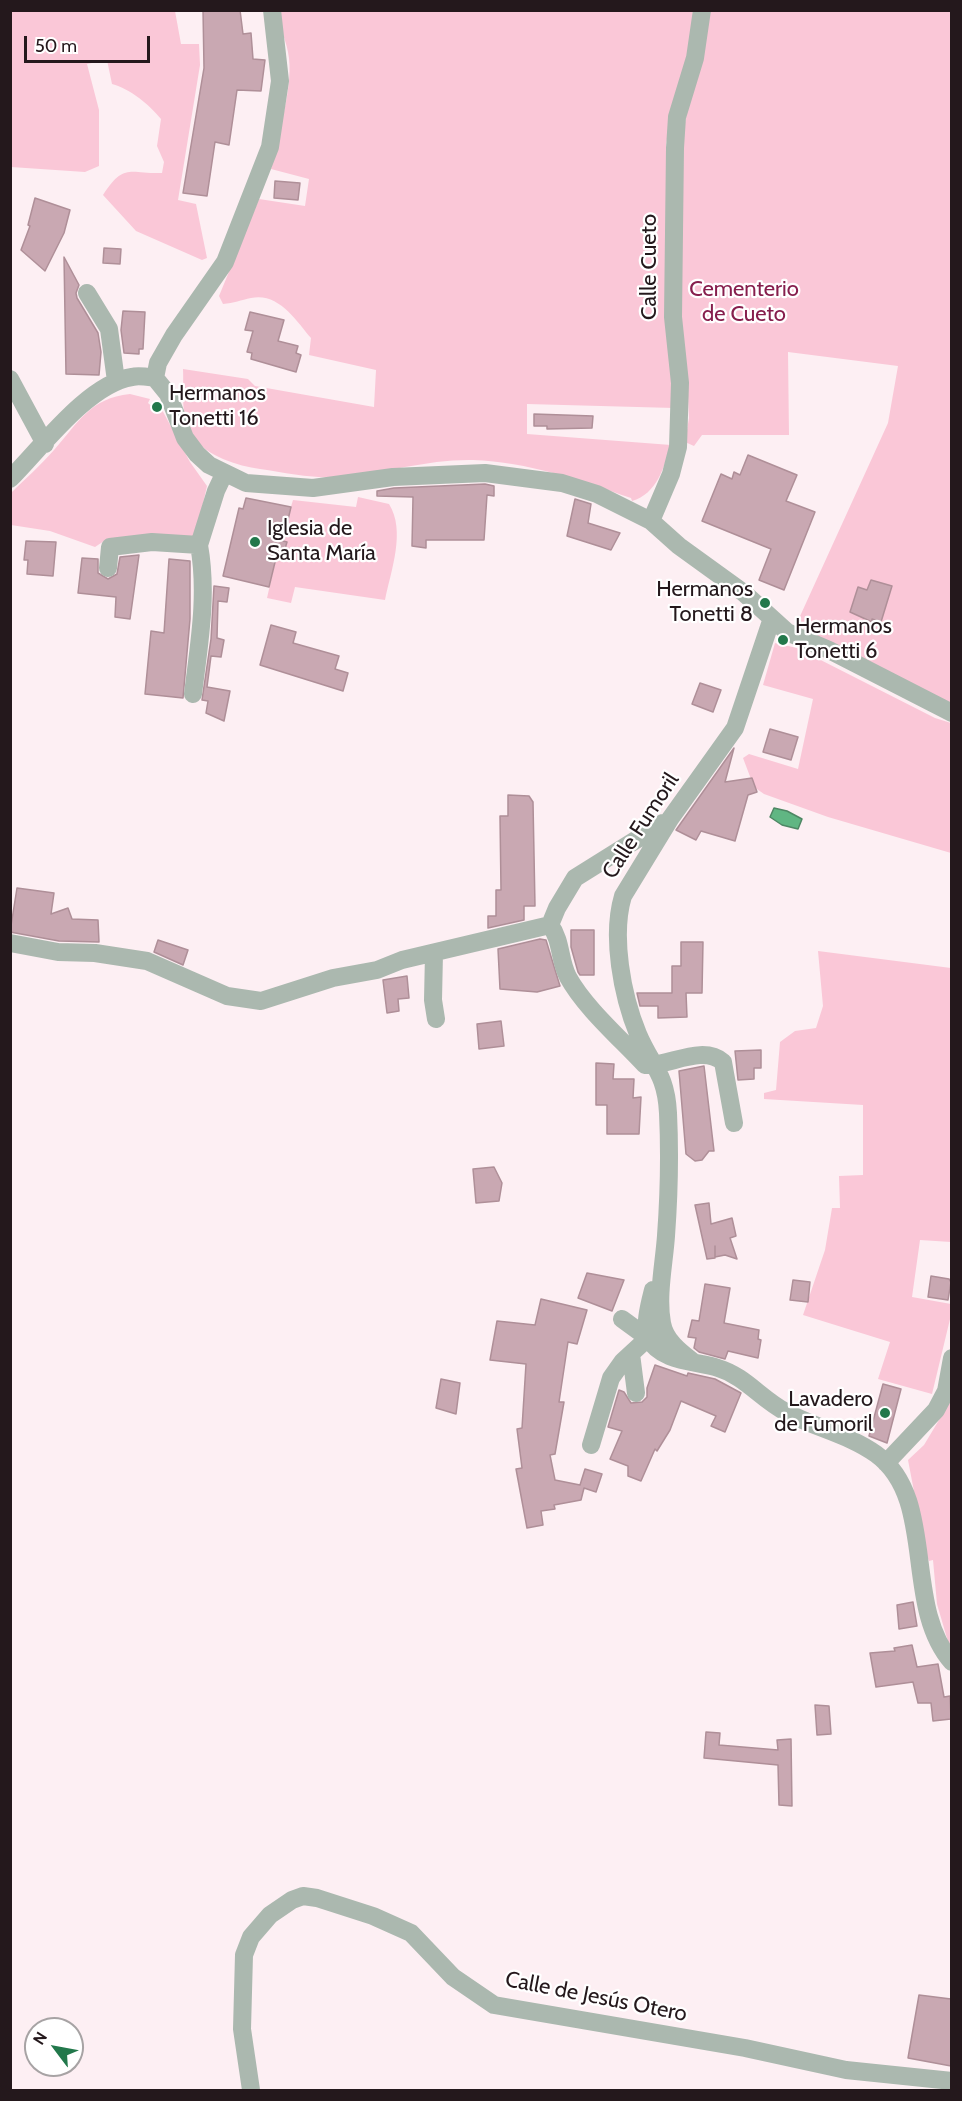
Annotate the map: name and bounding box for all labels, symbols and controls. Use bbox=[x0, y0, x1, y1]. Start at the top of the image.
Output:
scale bar bbox=[27, 24, 153, 62]
text: 50 m bbox=[35, 35, 77, 57]
street label: Calle Cueto bbox=[637, 214, 663, 320]
park label: Cementerio de Cueto bbox=[689, 277, 799, 328]
place label: Hermanos Tonetti 16 bbox=[169, 381, 266, 433]
marker: Hermanos Tonetti 16 bbox=[150, 400, 164, 414]
place label: Iglesia de Santa María bbox=[267, 516, 376, 568]
marker: Iglesia de Santa María bbox=[248, 535, 262, 549]
place label: Hermanos Tonetti 8 bbox=[656, 577, 753, 628]
marker: Hermanos Tonetti 8 bbox=[758, 596, 772, 610]
place label: Hermanos Tonetti 6 bbox=[795, 614, 892, 666]
marker: Hermanos Tonetti 6 bbox=[776, 633, 790, 647]
street label: Calle Fumoril bbox=[597, 768, 685, 884]
place label: Lavadero de Fumoril bbox=[774, 1387, 873, 1438]
marker: Lavadero de Fumoril bbox=[878, 1406, 892, 1420]
street label: Calle de Jesús Otero bbox=[503, 1966, 689, 2028]
north arrow bbox=[24, 2017, 84, 2077]
text: N bbox=[29, 2028, 51, 2048]

